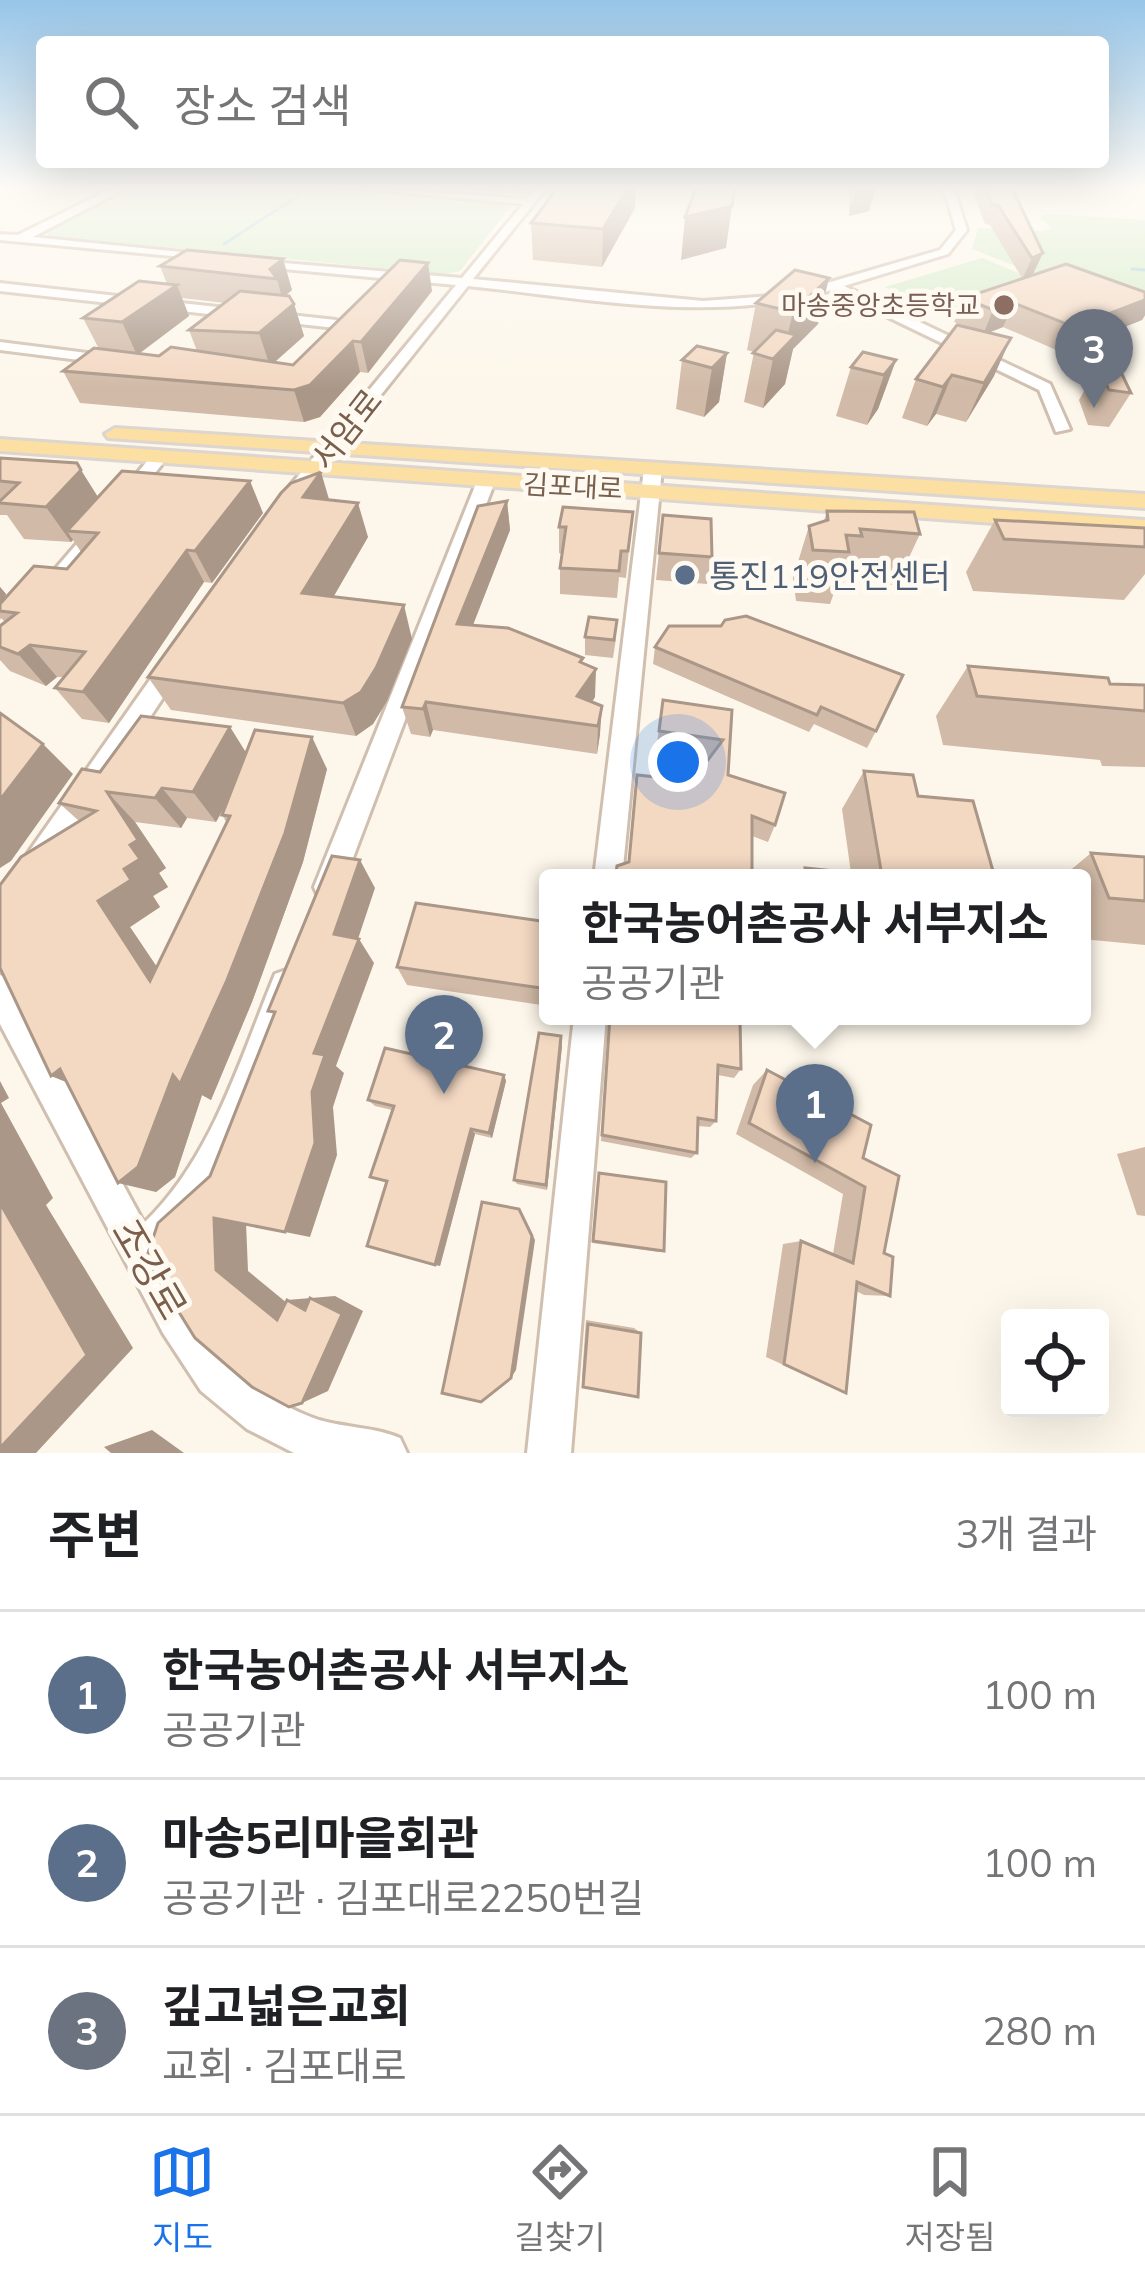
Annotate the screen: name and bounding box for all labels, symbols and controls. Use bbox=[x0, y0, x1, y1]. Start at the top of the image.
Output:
search box bbox=[36, 36, 1109, 168]
icon: search bbox=[78, 69, 144, 135]
text: 장소 검색 bbox=[174, 77, 351, 133]
place label: 마송중앙초등학교 bbox=[781, 288, 980, 322]
marker: 마송중앙초등학교 bbox=[991, 292, 1017, 318]
pin: 3 bbox=[1055, 309, 1133, 408]
street label: 서암로 bbox=[302, 380, 390, 478]
street label: 김포대로 bbox=[522, 466, 624, 506]
place label: 통진119안전센터 bbox=[709, 555, 951, 596]
marker: 통진119안전센터 bbox=[672, 562, 698, 588]
your location bbox=[648, 732, 708, 792]
popup bbox=[539, 869, 1091, 1025]
text: 한국농어촌공사 서부지소 bbox=[581, 894, 1049, 950]
text: 공공기관 bbox=[581, 958, 725, 1007]
pin: 2 bbox=[405, 995, 483, 1094]
pin: 1 bbox=[776, 1064, 854, 1163]
street label: 조강로 bbox=[102, 1210, 198, 1328]
map controls bbox=[1001, 1309, 1109, 1417]
button: locate bbox=[1001, 1309, 1109, 1417]
text: 주변 bbox=[48, 1502, 142, 1566]
text: 3개 결과 bbox=[956, 1509, 1097, 1558]
text: 한국농어촌공사 서부지소 bbox=[162, 1641, 630, 1697]
text: 1 bbox=[75, 1670, 99, 1719]
text: 100 m bbox=[982, 1670, 1097, 1719]
text: 공공기관 bbox=[162, 1705, 306, 1754]
text: 마송5리마을회관 bbox=[162, 1809, 479, 1865]
text: 2 bbox=[75, 1838, 99, 1887]
text: 100 m bbox=[982, 1838, 1097, 1887]
text: 공공기관 · 김포대로2250번길 bbox=[162, 1873, 644, 1922]
text: 깊고넓은교회 bbox=[162, 1977, 410, 2033]
text: 3 bbox=[75, 2006, 99, 2055]
text: 280 m bbox=[982, 2006, 1097, 2055]
text: 교회 · 김포대로 bbox=[162, 2041, 407, 2090]
tab: 지도 bbox=[149, 2139, 215, 2259]
tab: 길찾기 bbox=[514, 2139, 606, 2259]
tab: 저장됨 bbox=[904, 2139, 996, 2259]

